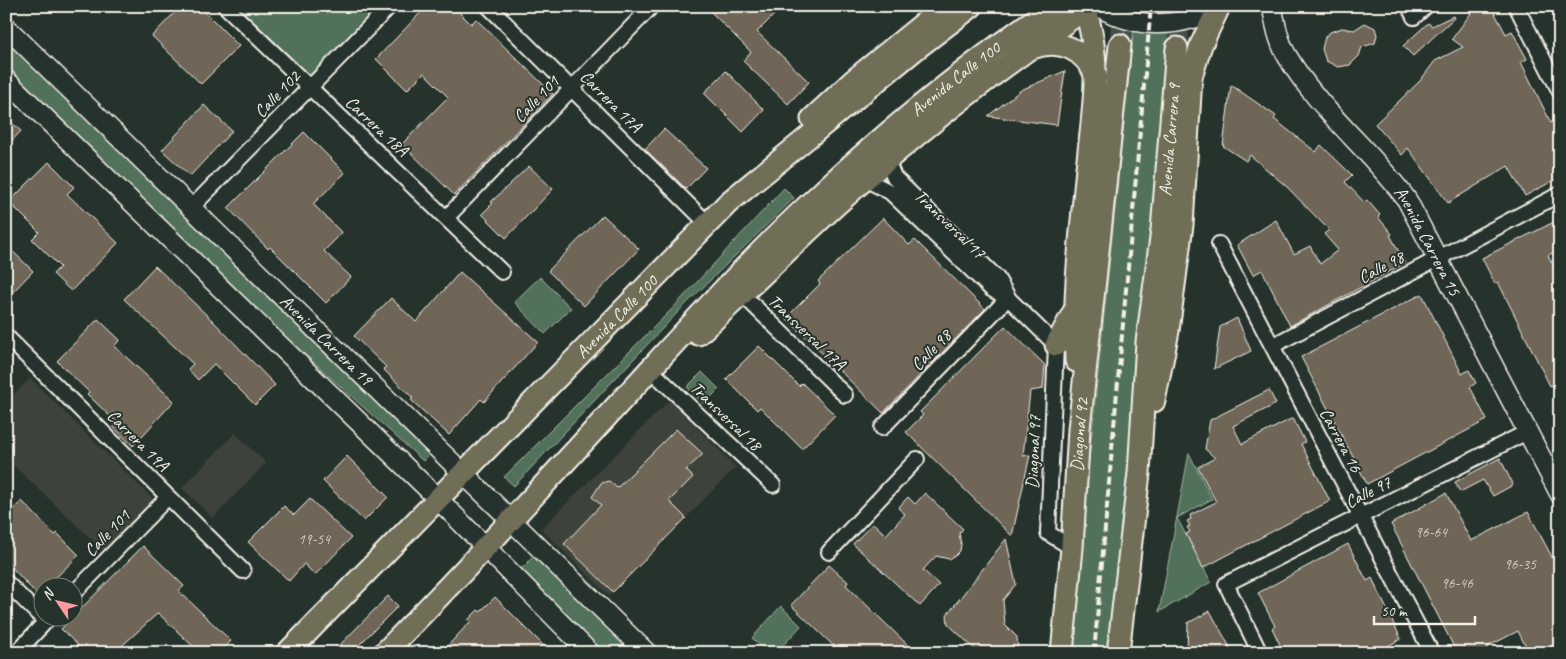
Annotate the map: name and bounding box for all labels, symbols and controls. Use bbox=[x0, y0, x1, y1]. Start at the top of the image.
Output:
street label: Avenida Calle 100 bbox=[906, 36, 1006, 121]
street label: Calle 102 bbox=[249, 65, 306, 122]
street label: Carrera 17A bbox=[575, 65, 647, 137]
street label: Calle 101 bbox=[508, 70, 564, 127]
street label: Avenida Carrera 9 bbox=[1154, 81, 1185, 197]
street label: Carrera 18A bbox=[341, 91, 414, 162]
street label: Avenida Carrera 15 bbox=[1390, 182, 1466, 300]
street label: Transversal 17 bbox=[910, 185, 991, 264]
street label: Calle 98 bbox=[1354, 245, 1409, 288]
street label: Avenida Calle 100 bbox=[571, 269, 664, 363]
street label: Transversal 17A bbox=[763, 289, 851, 375]
street label: Avenida Carrera 19 bbox=[276, 290, 379, 391]
street label: Calle 98 bbox=[906, 323, 957, 375]
street label: Transversal 18 bbox=[686, 377, 768, 457]
street label: Diagonal 92 bbox=[1066, 395, 1093, 472]
street label: Carrera 19A bbox=[102, 404, 174, 476]
street label: Carrera 16 bbox=[1315, 404, 1367, 477]
street label: Diagonal 97 bbox=[1021, 414, 1045, 489]
street label: Calle 97 bbox=[1341, 471, 1396, 513]
street label: Calle 101 bbox=[79, 504, 135, 561]
house number: 96-64 bbox=[1415, 523, 1448, 542]
house number: 19-54 bbox=[298, 530, 331, 549]
house number: 96-35 bbox=[1504, 555, 1537, 574]
house number: 96-46 bbox=[1441, 574, 1474, 593]
north arrow bbox=[32, 576, 82, 626]
text: N bbox=[38, 584, 59, 603]
scale bar bbox=[1374, 594, 1475, 626]
text: 50 m bbox=[1381, 602, 1408, 621]

